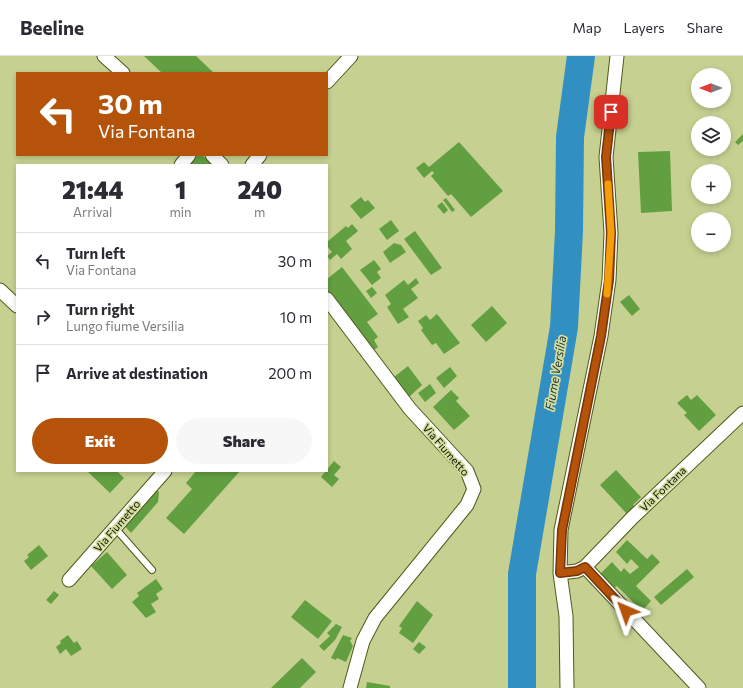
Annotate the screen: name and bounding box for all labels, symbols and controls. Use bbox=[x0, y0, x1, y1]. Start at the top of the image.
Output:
text: Beeline bbox=[20, 16, 84, 39]
text: Map bbox=[573, 19, 601, 36]
text: Layers bbox=[623, 19, 665, 36]
text: Share bbox=[687, 19, 723, 36]
north arrow bbox=[691, 68, 731, 108]
map controls bbox=[691, 68, 731, 252]
text: 30 m bbox=[98, 86, 163, 120]
icon: left bbox=[32, 88, 84, 140]
pin bbox=[594, 95, 628, 129]
icon: arrive bbox=[600, 101, 622, 123]
button: layers bbox=[691, 116, 731, 156]
text: Via Fontana bbox=[98, 120, 195, 142]
button: + bbox=[691, 164, 731, 204]
text: 21:44 bbox=[62, 175, 124, 204]
text: 1 bbox=[175, 175, 186, 204]
text: 240 bbox=[237, 175, 282, 204]
text: Arrival bbox=[73, 204, 112, 220]
text: min bbox=[169, 204, 192, 220]
text: m bbox=[254, 204, 265, 220]
button: − bbox=[691, 212, 731, 252]
text: Turn left bbox=[66, 244, 125, 262]
icon: left bbox=[32, 250, 54, 272]
text: 30 m bbox=[278, 252, 312, 270]
text: Via Fontana bbox=[66, 262, 136, 278]
text: Turn right bbox=[66, 300, 135, 318]
icon: right bbox=[32, 306, 54, 328]
text: 10 m bbox=[280, 308, 312, 326]
text: Lungo fiume Versilia bbox=[66, 318, 184, 334]
water label: Fiume Versilia bbox=[542, 335, 568, 411]
icon: arrive bbox=[32, 362, 54, 384]
text: Arrive at destination bbox=[66, 364, 208, 382]
text: 200 m bbox=[268, 364, 312, 382]
button: Exit bbox=[32, 418, 168, 464]
button: Share bbox=[176, 418, 312, 464]
street label: Via Fiumetto bbox=[420, 421, 473, 479]
street label: Via Fontana bbox=[637, 463, 689, 514]
street label: Via Fiumetto bbox=[91, 497, 143, 554]
position arrow bbox=[605, 590, 647, 632]

